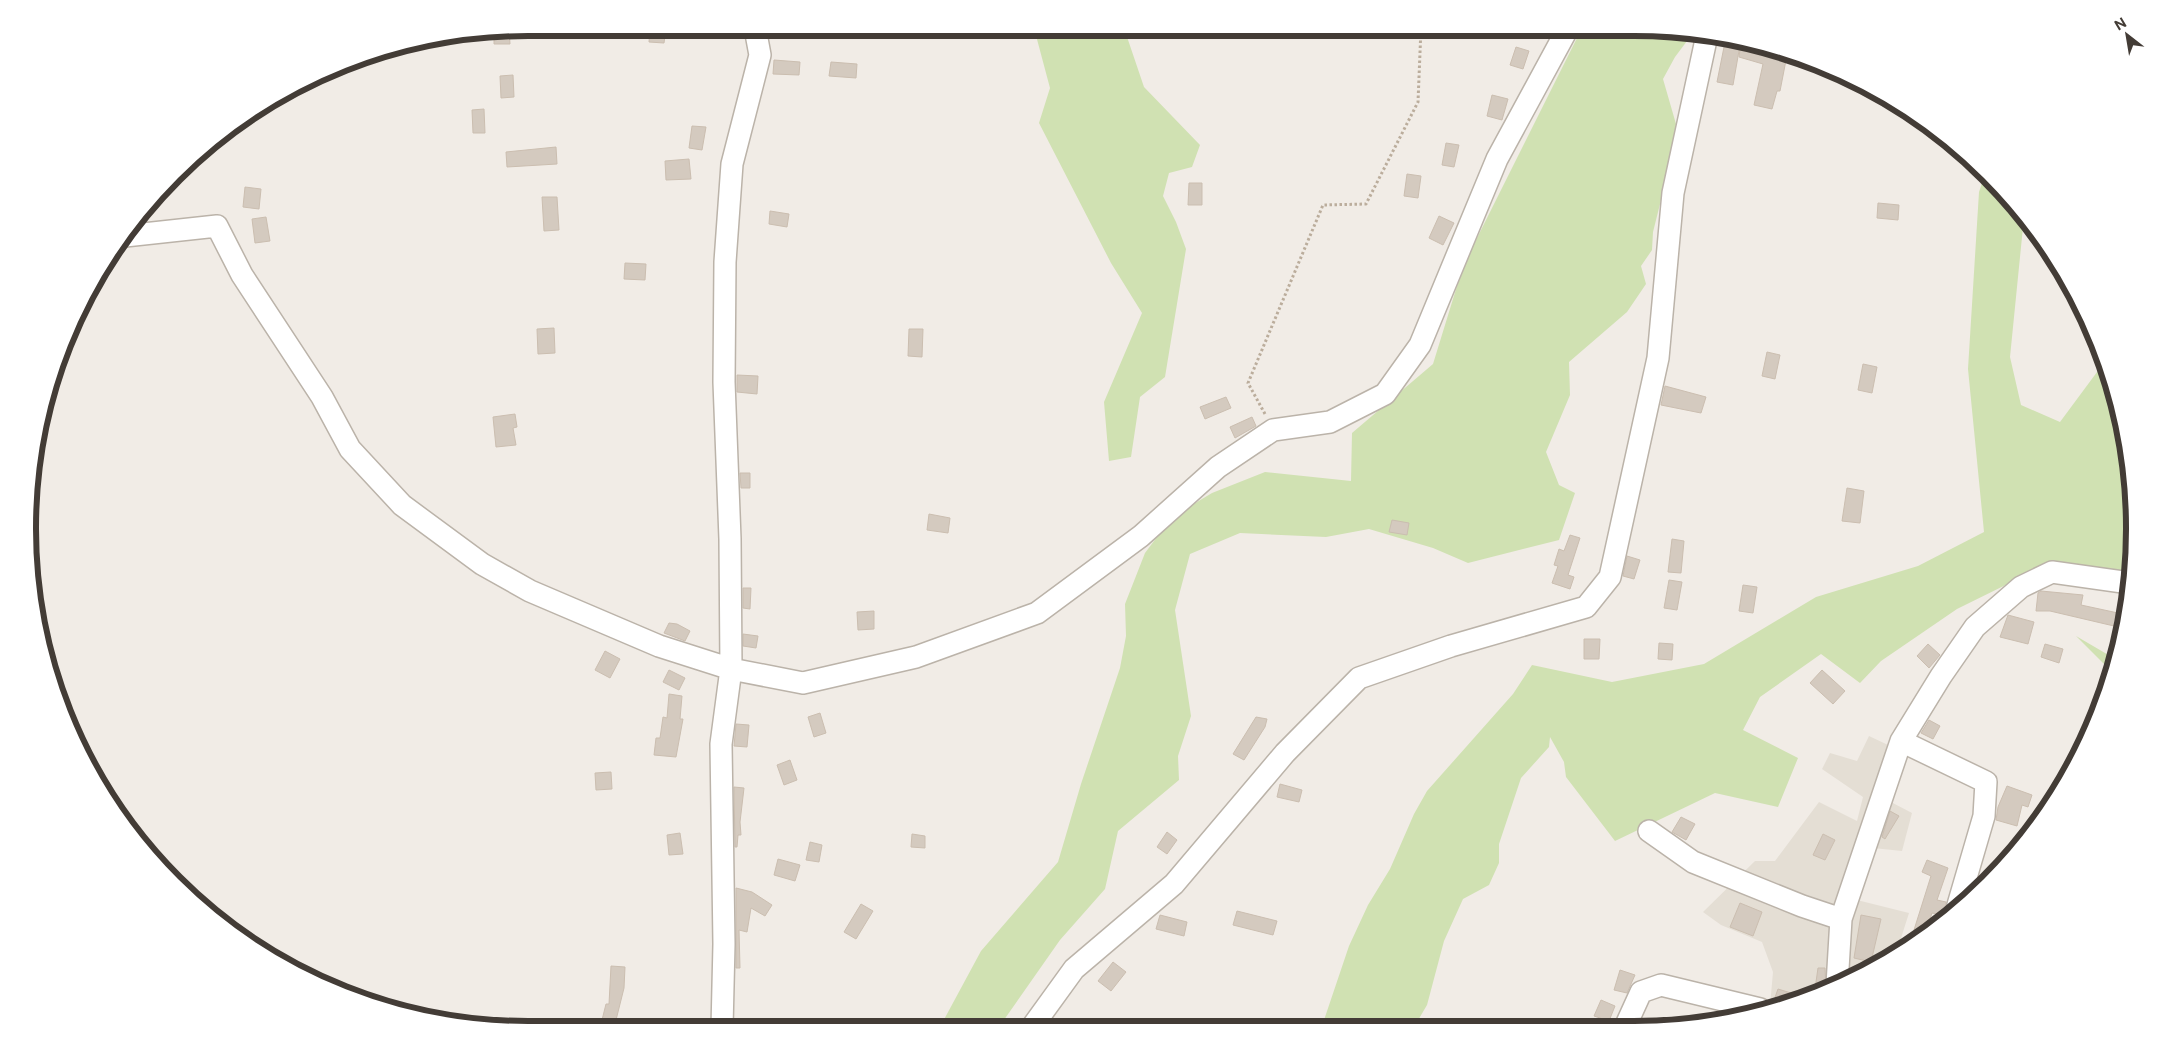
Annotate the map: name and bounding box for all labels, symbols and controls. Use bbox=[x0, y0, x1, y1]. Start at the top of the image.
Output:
north arrow bbox=[2102, 10, 2152, 60]
text: N bbox=[2111, 14, 2129, 34]

